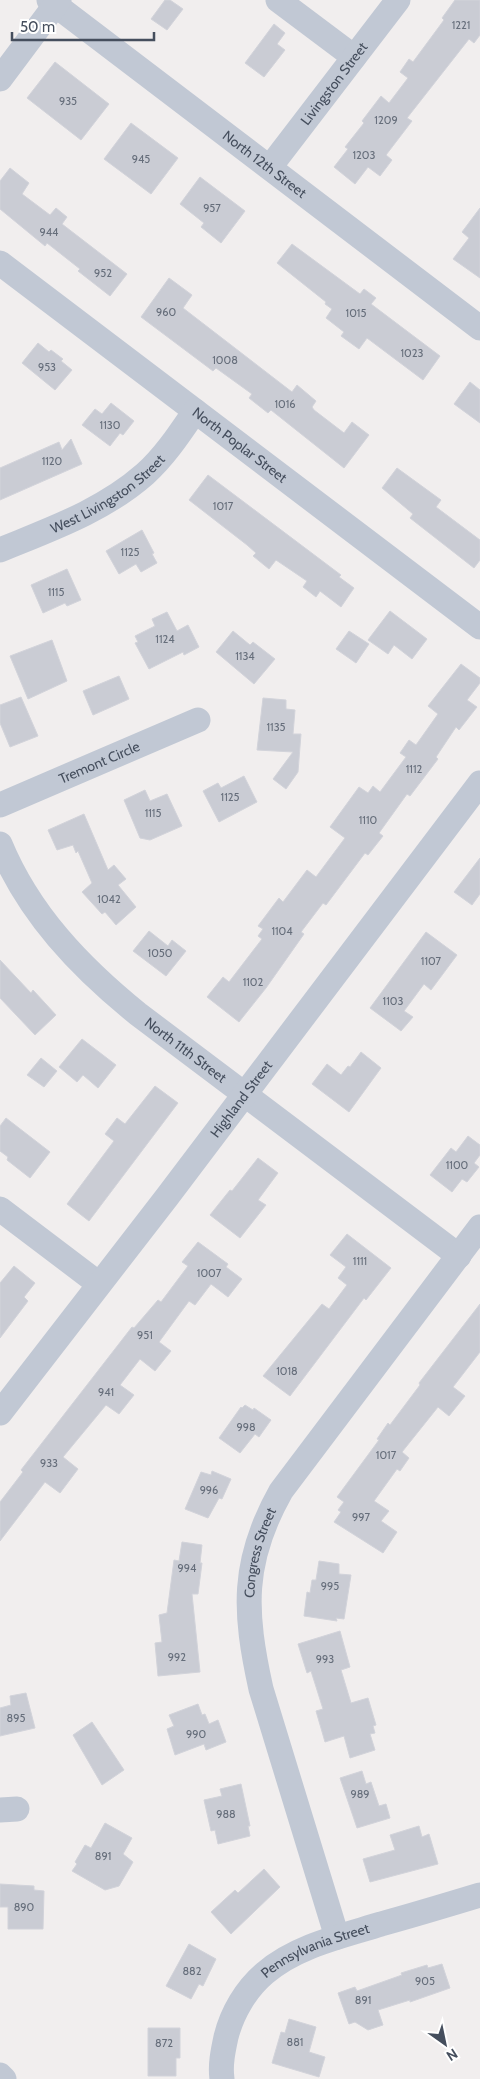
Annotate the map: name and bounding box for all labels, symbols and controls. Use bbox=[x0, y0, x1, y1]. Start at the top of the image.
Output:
scale bar bbox=[12, 10, 155, 42]
text: 50 m bbox=[20, 18, 55, 36]
house number: 1221 bbox=[452, 18, 470, 32]
street label: Livingston Street bbox=[296, 38, 372, 129]
house number: 935 bbox=[59, 94, 77, 108]
house number: 1209 bbox=[374, 113, 398, 127]
street label: North 12th Street bbox=[219, 126, 310, 202]
house number: 1203 bbox=[353, 148, 376, 162]
house number: 945 bbox=[132, 152, 150, 166]
house number: 957 bbox=[203, 201, 221, 215]
house number: 944 bbox=[40, 225, 59, 239]
house number: 952 bbox=[94, 266, 112, 280]
house number: 960 bbox=[156, 305, 176, 319]
house number: 1015 bbox=[346, 306, 366, 320]
house number: 1023 bbox=[401, 346, 424, 360]
house number: 1008 bbox=[212, 353, 238, 367]
house number: 953 bbox=[38, 360, 56, 374]
house number: 1016 bbox=[274, 397, 296, 411]
street label: North Poplar Street bbox=[189, 403, 291, 487]
house number: 1130 bbox=[100, 418, 121, 432]
street label: West Livingston Street bbox=[48, 451, 169, 537]
house number: 1120 bbox=[42, 454, 63, 468]
house number: 1017 bbox=[213, 499, 234, 513]
house number: 1125 bbox=[121, 545, 139, 559]
house number: 1115 bbox=[48, 585, 64, 599]
house number: 1124 bbox=[155, 632, 175, 646]
house number: 1134 bbox=[235, 649, 255, 663]
house number: 1135 bbox=[266, 720, 286, 734]
street label: Tremont Circle bbox=[56, 737, 142, 788]
house number: 1112 bbox=[406, 762, 422, 776]
house number: 1125 bbox=[221, 790, 239, 804]
house number: 1115 bbox=[145, 806, 161, 820]
house number: 1110 bbox=[359, 813, 378, 827]
house number: 1042 bbox=[97, 892, 121, 906]
house number: 1104 bbox=[271, 924, 293, 938]
house number: 1050 bbox=[148, 946, 173, 960]
house number: 1107 bbox=[421, 954, 442, 968]
house number: 1102 bbox=[243, 975, 264, 989]
house number: 1103 bbox=[383, 994, 403, 1008]
street label: North 11th Street bbox=[141, 1013, 230, 1087]
street label: Highland Street bbox=[206, 1057, 276, 1141]
house number: 1100 bbox=[446, 1158, 469, 1172]
house number: 1111 bbox=[353, 1254, 367, 1268]
house number: 1007 bbox=[197, 1266, 222, 1280]
house number: 951 bbox=[137, 1328, 153, 1342]
house number: 1018 bbox=[276, 1364, 298, 1378]
house number: 941 bbox=[98, 1385, 114, 1399]
house number: 998 bbox=[236, 1420, 256, 1434]
house number: 1017 bbox=[376, 1448, 397, 1462]
house number: 933 bbox=[40, 1456, 58, 1470]
house number: 996 bbox=[200, 1483, 218, 1497]
street label: Congress Street bbox=[240, 1504, 280, 1598]
house number: 997 bbox=[352, 1510, 370, 1524]
house number: 994 bbox=[178, 1561, 197, 1575]
house number: 995 bbox=[321, 1579, 339, 1593]
house number: 992 bbox=[168, 1650, 186, 1664]
house number: 993 bbox=[316, 1652, 334, 1666]
house number: 895 bbox=[7, 1711, 25, 1725]
house number: 990 bbox=[186, 1727, 206, 1741]
house number: 989 bbox=[350, 1787, 370, 1801]
house number: 988 bbox=[216, 1807, 236, 1821]
house number: 891 bbox=[95, 1849, 111, 1863]
house number: 890 bbox=[14, 1900, 35, 1914]
street label: Pennsylvania Street bbox=[257, 1919, 372, 1982]
house number: 882 bbox=[182, 1964, 202, 1978]
house number: 905 bbox=[415, 1974, 435, 1988]
house number: 891 bbox=[355, 1993, 371, 2007]
north arrow bbox=[420, 2019, 470, 2069]
house number: 881 bbox=[287, 2035, 303, 2049]
house number: 872 bbox=[155, 2036, 173, 2050]
text: N bbox=[443, 2045, 461, 2065]

